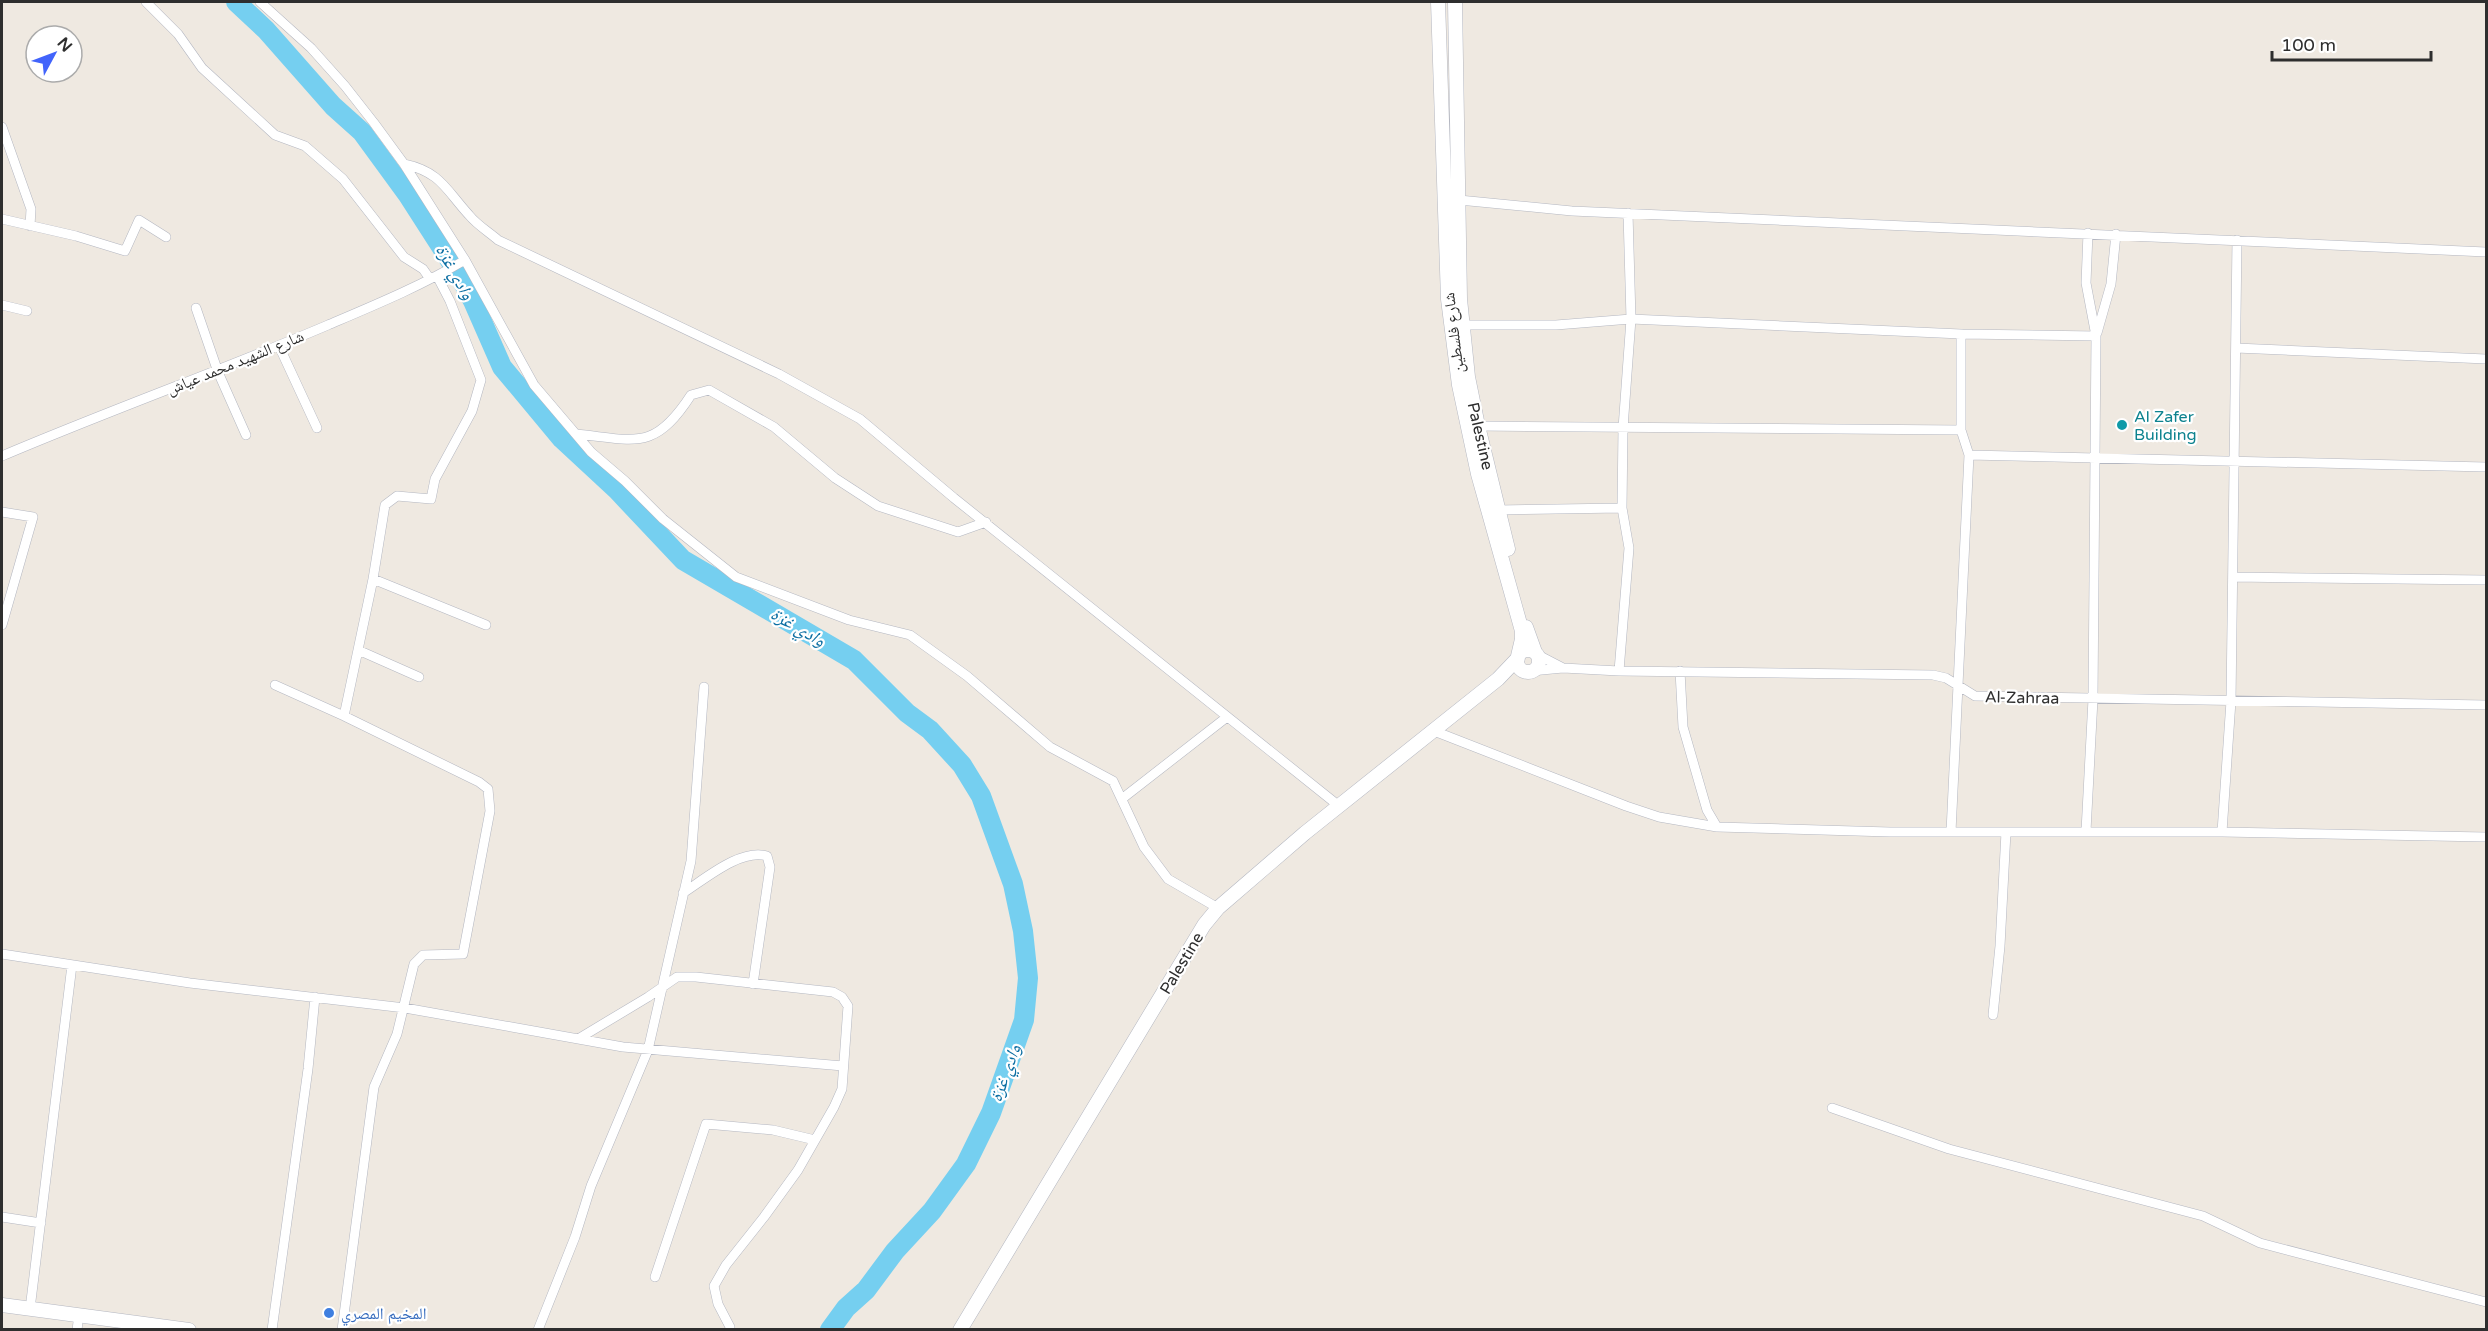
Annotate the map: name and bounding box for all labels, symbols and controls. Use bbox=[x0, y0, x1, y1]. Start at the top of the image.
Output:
north arrow bbox=[24, 24, 84, 84]
scale bar bbox=[2272, 24, 2431, 62]
text: N bbox=[53, 33, 76, 56]
text: 100 m bbox=[2281, 34, 2336, 56]
water label: وادي غزة bbox=[428, 241, 479, 306]
street label: شارع فلسطين bbox=[1439, 291, 1469, 374]
street label: شارع الشهيد محمد عياش bbox=[164, 326, 307, 400]
street label: Palestine bbox=[1463, 400, 1498, 472]
place label: Al Zafer Building bbox=[2134, 407, 2197, 445]
marker: Al Zafer Building bbox=[2115, 418, 2129, 432]
water label: وادي غزة bbox=[765, 603, 830, 655]
street label: Al-Zahraa bbox=[1985, 687, 2059, 709]
street label: Palestine bbox=[1156, 929, 1208, 998]
water label: وادي غزة bbox=[984, 1041, 1029, 1106]
place label: المخيم المصري bbox=[341, 1304, 426, 1326]
marker: المخيم المصري bbox=[322, 1306, 336, 1320]

